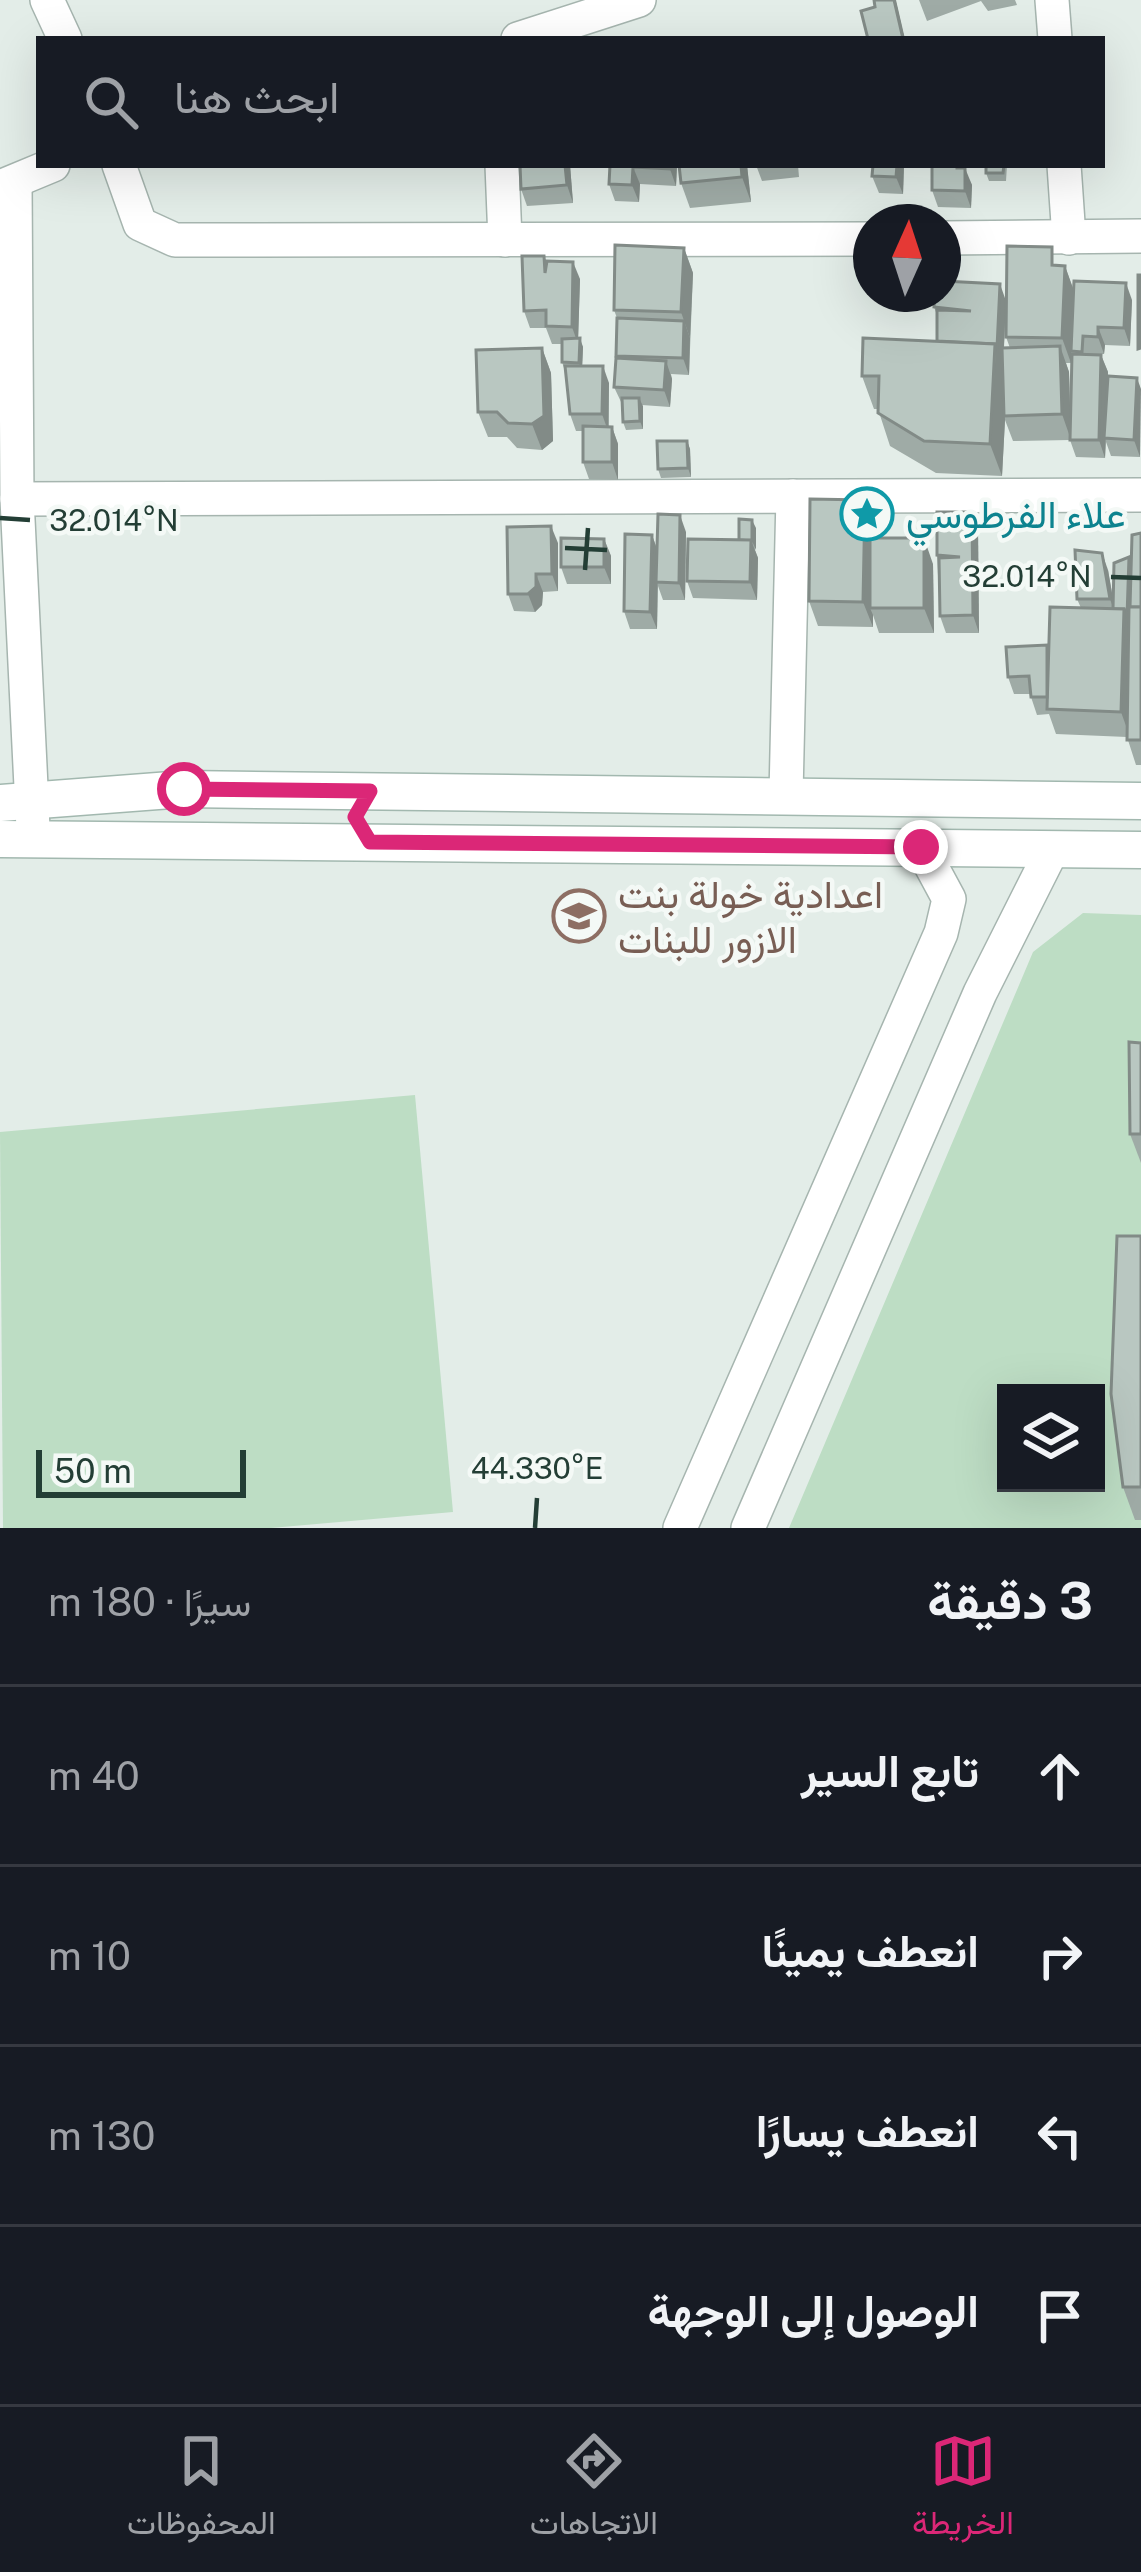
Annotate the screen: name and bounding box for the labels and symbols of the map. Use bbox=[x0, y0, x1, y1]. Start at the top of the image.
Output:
north arrow bbox=[853, 204, 961, 312]
place icon: علاء الفرطوسي bbox=[839, 486, 895, 542]
place label: علاء الفرطوسي bbox=[906, 491, 1126, 546]
text: 32.014°N bbox=[49, 502, 179, 538]
text: 32.014°N bbox=[962, 558, 1092, 594]
route start bbox=[157, 762, 211, 816]
route end bbox=[894, 820, 948, 874]
place label: اعدادية خولة بنت الازور للبنات bbox=[618, 871, 883, 964]
school or university icon: اعدادية خولة بنت الازور للبنات bbox=[551, 888, 607, 944]
scale bar bbox=[36, 1444, 246, 1497]
text: 44.330°E bbox=[471, 1450, 603, 1486]

